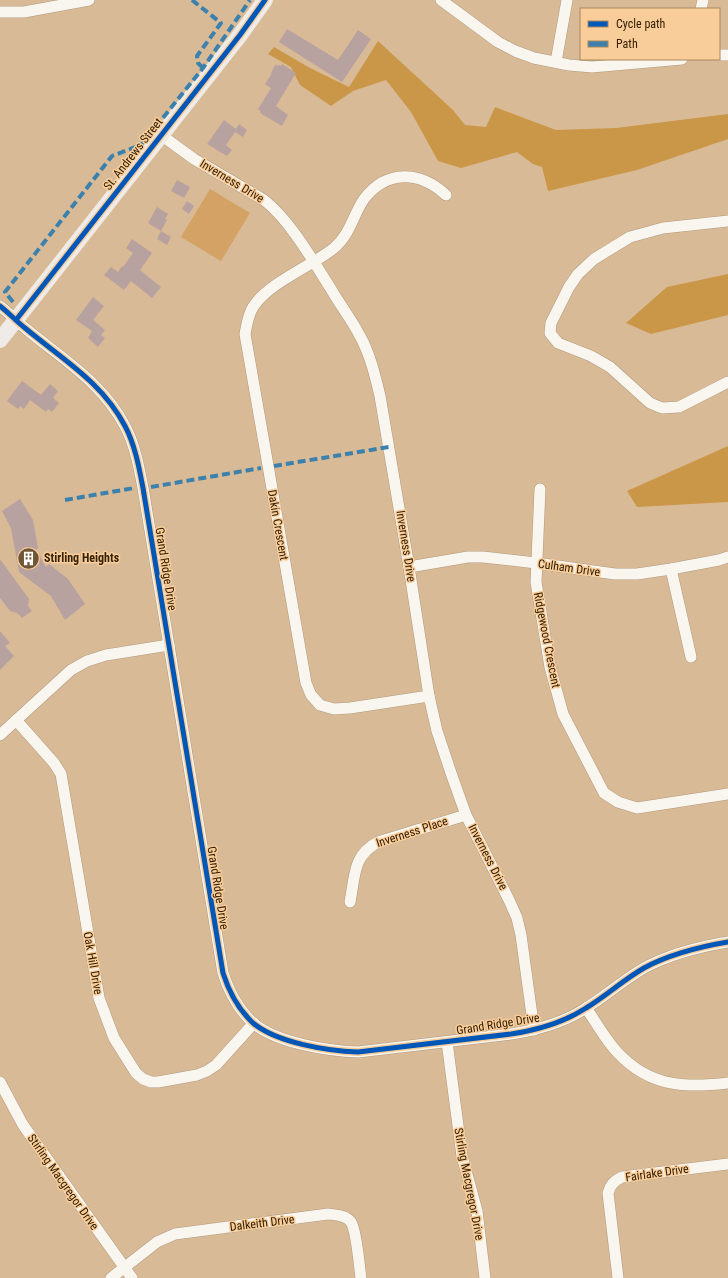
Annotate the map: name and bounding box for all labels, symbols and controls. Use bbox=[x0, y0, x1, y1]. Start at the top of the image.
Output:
legend bbox=[580, 8, 720, 60]
text: Cycle path bbox=[616, 17, 666, 31]
text: Path bbox=[616, 37, 638, 51]
street label: St. Andrews Street bbox=[100, 115, 166, 193]
street label: Inverness Drive bbox=[197, 156, 267, 206]
street label: Dakin Crescent bbox=[265, 489, 291, 562]
street label: Inverness Drive bbox=[393, 509, 419, 583]
street label: Grand Ridge Drive bbox=[153, 526, 180, 612]
building icon: Stirling Heights bbox=[15, 545, 41, 571]
place label: Stirling Heights bbox=[44, 551, 120, 565]
street label: Culham Drive bbox=[537, 557, 601, 579]
street label: Ridgewood Crescent bbox=[531, 591, 563, 689]
street label: Inverness Place bbox=[374, 814, 450, 850]
street label: Inverness Drive bbox=[465, 822, 511, 893]
street label: Grand Ridge Drive bbox=[205, 845, 232, 931]
street label: Oak Hill Drive bbox=[81, 931, 105, 996]
street label: Grand Ridge Drive bbox=[455, 1010, 541, 1037]
street label: Stirling Macgregor Drive bbox=[451, 1127, 487, 1242]
street label: Stirling Macgregor Drive bbox=[25, 1131, 102, 1233]
street label: Fairlake Drive bbox=[624, 1162, 690, 1184]
street label: Dalkeith Drive bbox=[229, 1212, 296, 1234]

